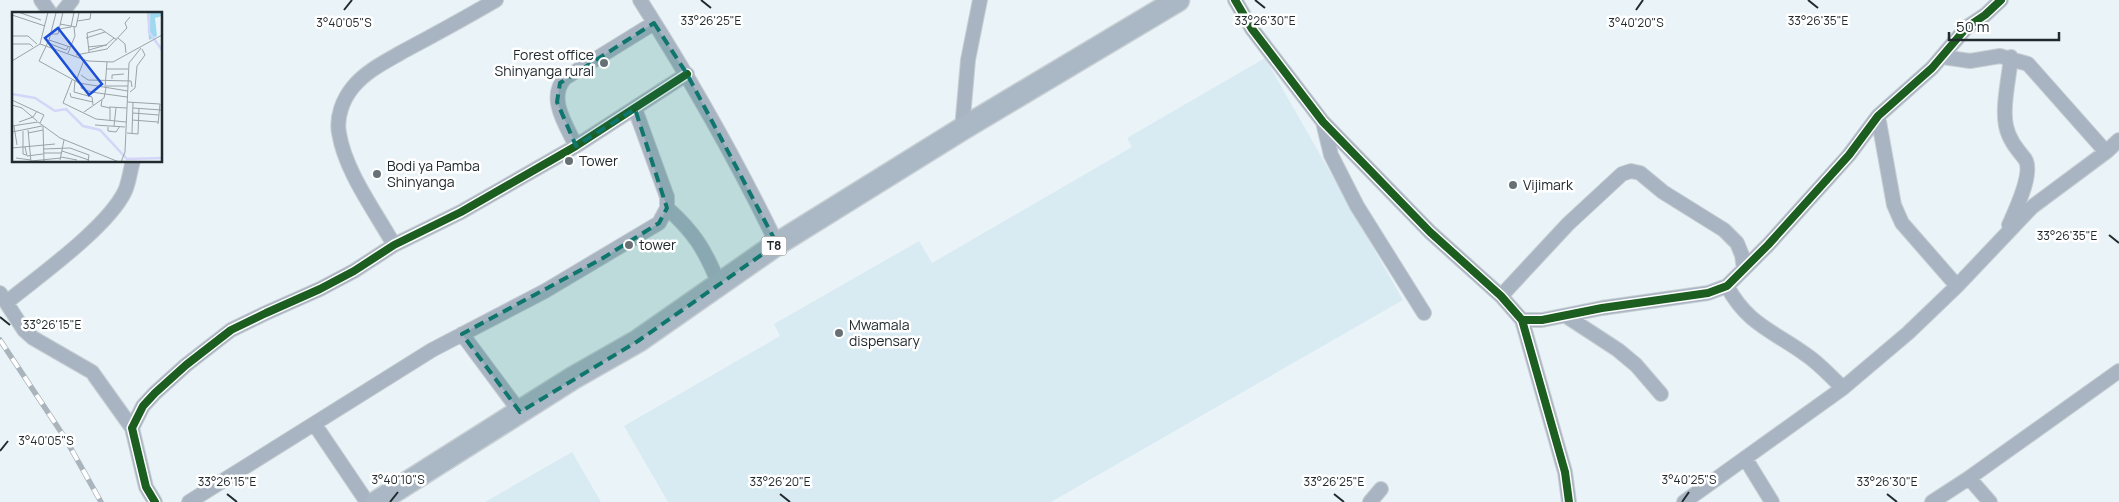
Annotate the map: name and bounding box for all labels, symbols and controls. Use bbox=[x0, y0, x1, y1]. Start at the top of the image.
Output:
scale bar bbox=[1949, 10, 2059, 42]
inset map bbox=[12, 12, 162, 162]
text: 33°26'25"E bbox=[681, 12, 742, 29]
text: 33°26'30"E bbox=[1234, 12, 1296, 29]
text: 33°26'35"E bbox=[1788, 12, 1848, 29]
text: 3°40'05"S bbox=[316, 14, 372, 31]
text: 3°40'20"S bbox=[1608, 14, 1664, 31]
text: 50 m bbox=[1956, 16, 1990, 37]
place label: Forest office Shinyanga rural bbox=[495, 45, 594, 80]
marker: Forest office Shinyanga rural bbox=[598, 57, 610, 69]
place label: Tower bbox=[579, 151, 618, 170]
marker: Tower bbox=[563, 155, 575, 167]
place label: Bodi ya Pamba Shinyanga bbox=[387, 156, 480, 191]
marker: Bodi ya Pamba Shinyanga bbox=[371, 168, 383, 180]
place label: Vijimark bbox=[1523, 175, 1574, 194]
marker: Vijimark bbox=[1507, 179, 1519, 191]
text: 33°26'35"E bbox=[2037, 227, 2097, 244]
place label: tower bbox=[639, 235, 676, 254]
road number: T8 bbox=[762, 237, 786, 256]
marker: tower bbox=[623, 239, 635, 251]
place label: Mwamala dispensary bbox=[849, 315, 921, 350]
text: 33°26'15"E bbox=[23, 316, 81, 333]
marker: Mwamala dispensary bbox=[833, 327, 845, 339]
text: 3°40'05"S bbox=[18, 432, 74, 449]
text: 3°40'10"S bbox=[371, 471, 425, 488]
text: 3°40'25"S bbox=[1662, 471, 1716, 488]
text: 33°26'15"E bbox=[198, 473, 256, 490]
text: 33°26'20"E bbox=[749, 473, 811, 490]
text: 33°26'25"E bbox=[1304, 473, 1365, 490]
text: 33°26'30"E bbox=[1856, 473, 1918, 490]

